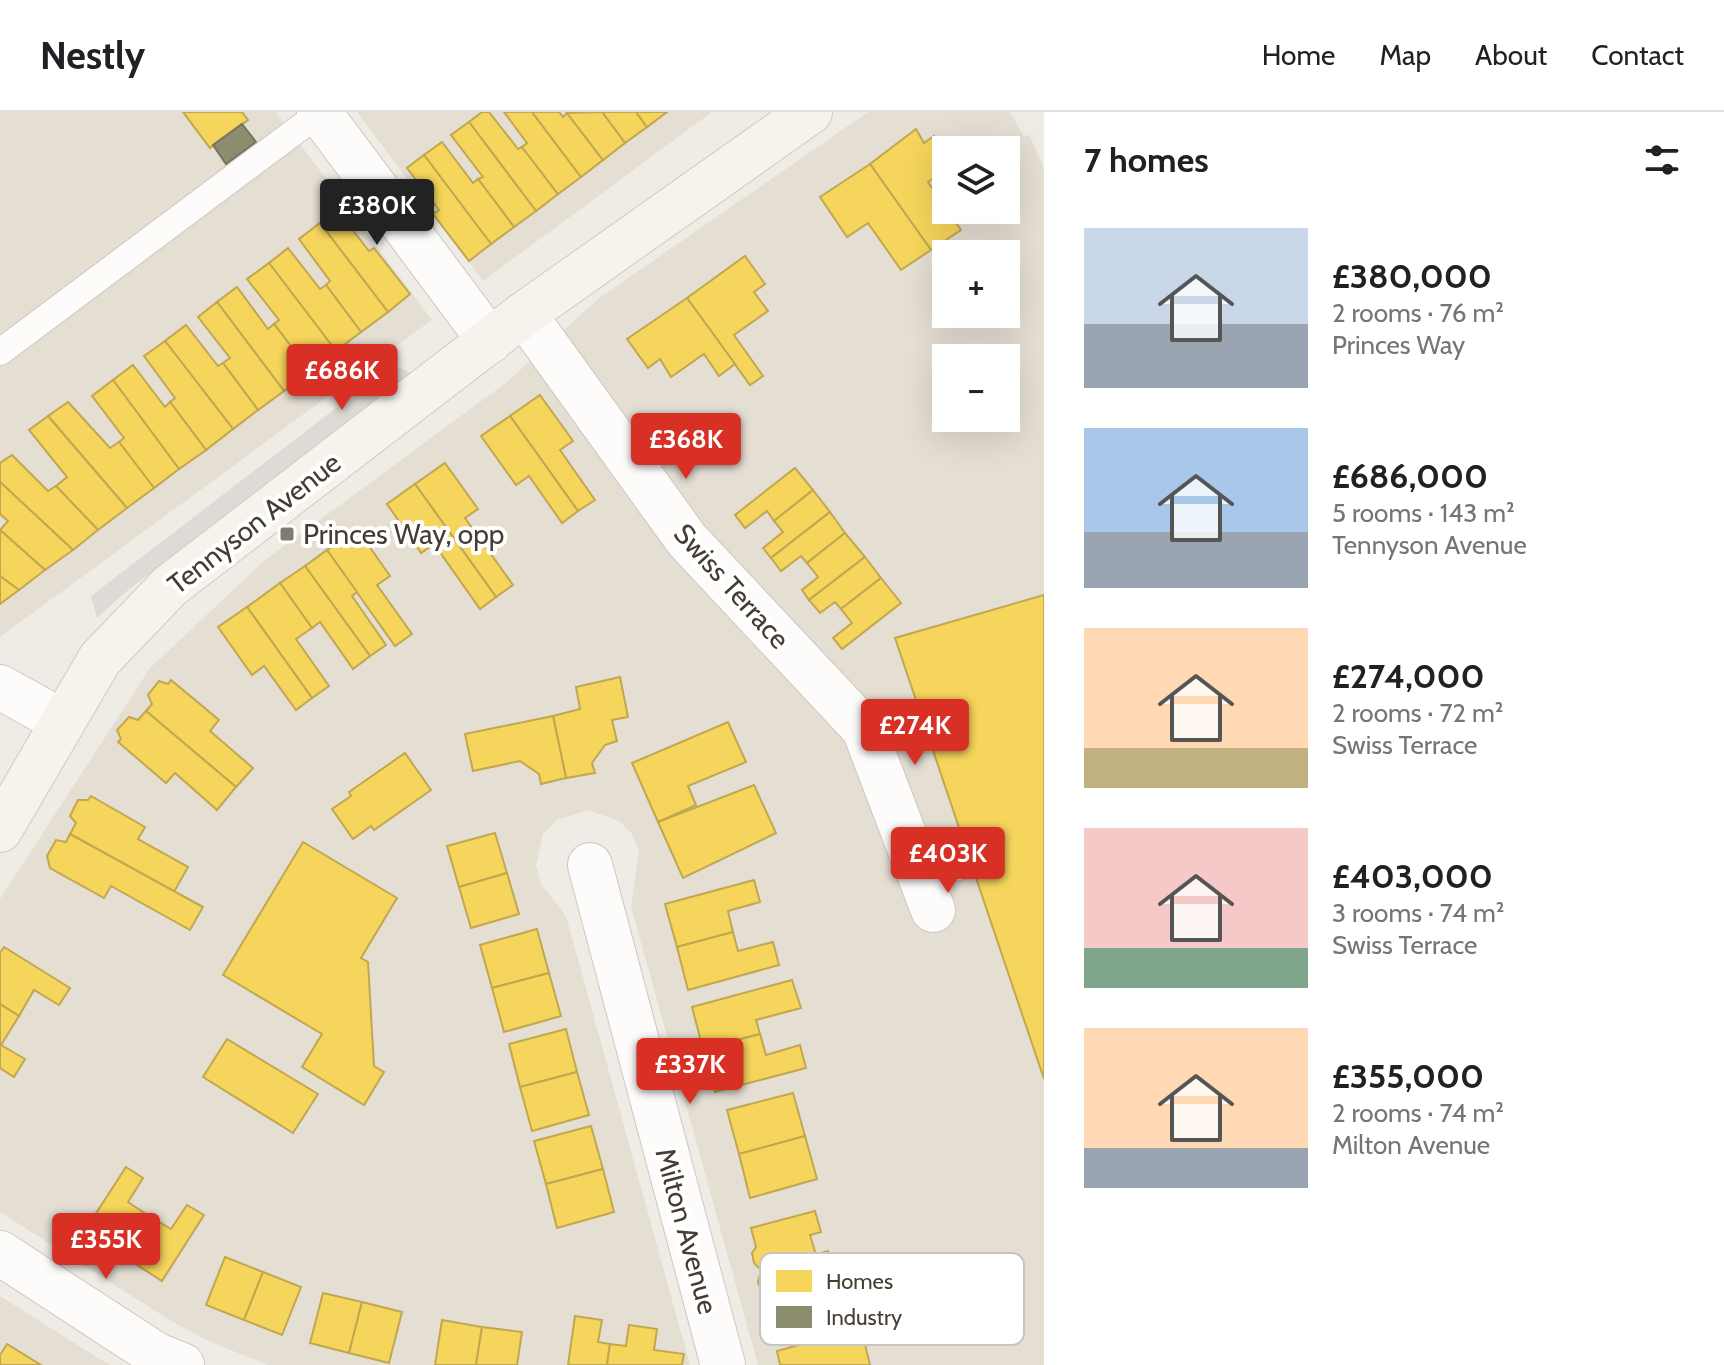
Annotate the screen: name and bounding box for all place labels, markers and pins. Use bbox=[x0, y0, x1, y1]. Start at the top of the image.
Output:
pin: £380K bbox=[321, 179, 433, 247]
pin: £686K bbox=[286, 344, 398, 412]
pin: £368K bbox=[630, 413, 742, 481]
place label: Princes Way, opp bbox=[303, 517, 504, 551]
marker: Princes Way, opp bbox=[278, 525, 296, 543]
pin: £274K bbox=[859, 699, 971, 767]
pin: £403K bbox=[892, 827, 1004, 895]
pin: £337K bbox=[634, 1038, 746, 1106]
pin: £355K bbox=[50, 1213, 162, 1281]

